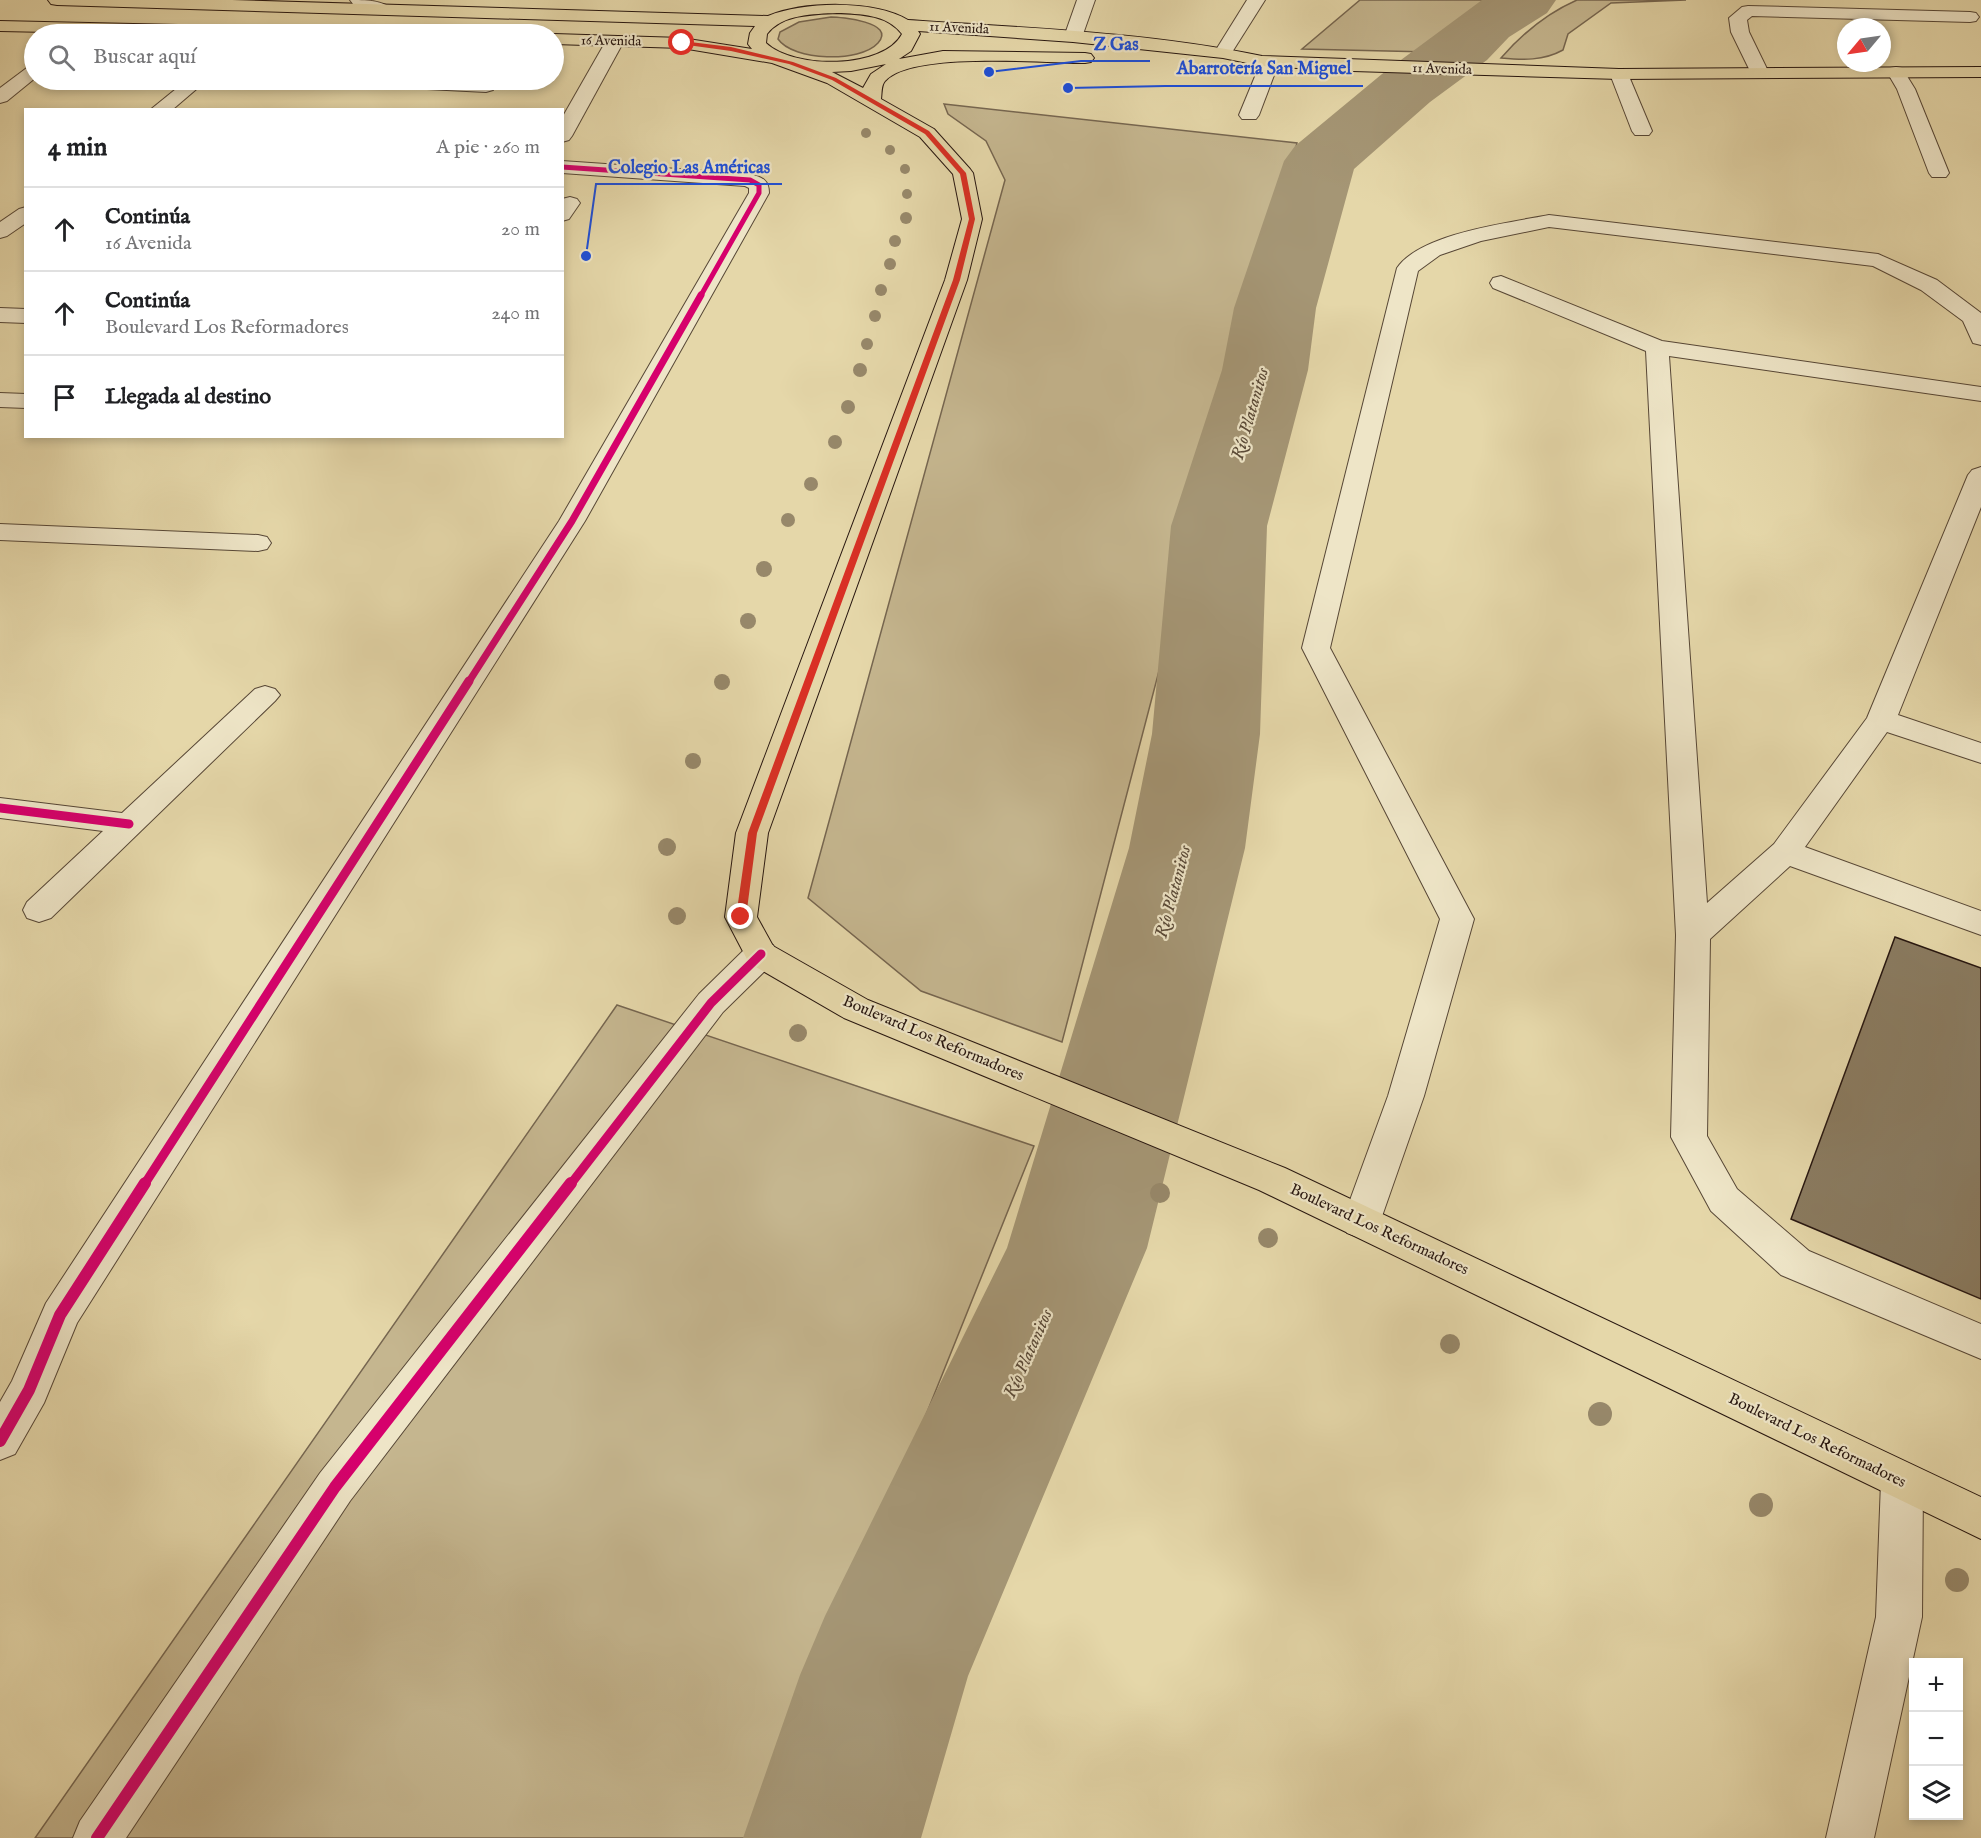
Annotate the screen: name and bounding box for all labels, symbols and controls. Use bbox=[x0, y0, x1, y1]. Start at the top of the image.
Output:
street label: 11 Avenida bbox=[929, 17, 990, 39]
north arrow bbox=[1837, 18, 1891, 72]
search box bbox=[24, 24, 564, 90]
callout: Z Gas bbox=[1081, 25, 1150, 61]
route start bbox=[668, 29, 694, 55]
street label: 16 Avenida bbox=[581, 31, 642, 51]
text: Z Gas bbox=[1094, 34, 1139, 57]
icon: search bbox=[45, 41, 78, 74]
text: Buscar aquí bbox=[93, 43, 196, 71]
callout: Abarrotería San Miguel bbox=[1165, 50, 1363, 86]
text: Abarrotería San Miguel bbox=[1176, 58, 1352, 81]
street label: 11 Avenida bbox=[1412, 59, 1473, 79]
text: 4 min bbox=[48, 131, 107, 164]
text: A pie · 260 m bbox=[436, 135, 540, 160]
callout: Colegio Las Américas bbox=[596, 148, 782, 184]
text: Colegio Las Américas bbox=[608, 157, 771, 180]
text: Continúa bbox=[105, 203, 190, 231]
icon: ahead bbox=[48, 213, 81, 246]
text: 20 m bbox=[501, 217, 540, 242]
text: 16 Avenida bbox=[105, 231, 192, 256]
text: Continúa bbox=[105, 287, 190, 315]
icon: ahead bbox=[48, 297, 81, 330]
text: 240 m bbox=[491, 301, 540, 326]
text: Boulevard Los Reformadores bbox=[105, 315, 349, 340]
water label: Río Platanitos bbox=[1227, 364, 1275, 463]
icon: arrive bbox=[48, 381, 81, 414]
text: Llegada al destino bbox=[105, 383, 271, 411]
water label: Río Platanitos bbox=[1151, 842, 1198, 941]
route end bbox=[727, 903, 753, 929]
street label: Boulevard Los Reformadores bbox=[839, 992, 1027, 1086]
street label: Boulevard Los Reformadores bbox=[1286, 1180, 1472, 1280]
water label: Río Platanitos bbox=[999, 1305, 1059, 1402]
street label: Boulevard Los Reformadores bbox=[1725, 1389, 1909, 1493]
map controls bbox=[1909, 1658, 1963, 1820]
button: + bbox=[1909, 1658, 1963, 1712]
button: − bbox=[1909, 1712, 1963, 1766]
button: layers bbox=[1909, 1766, 1963, 1820]

